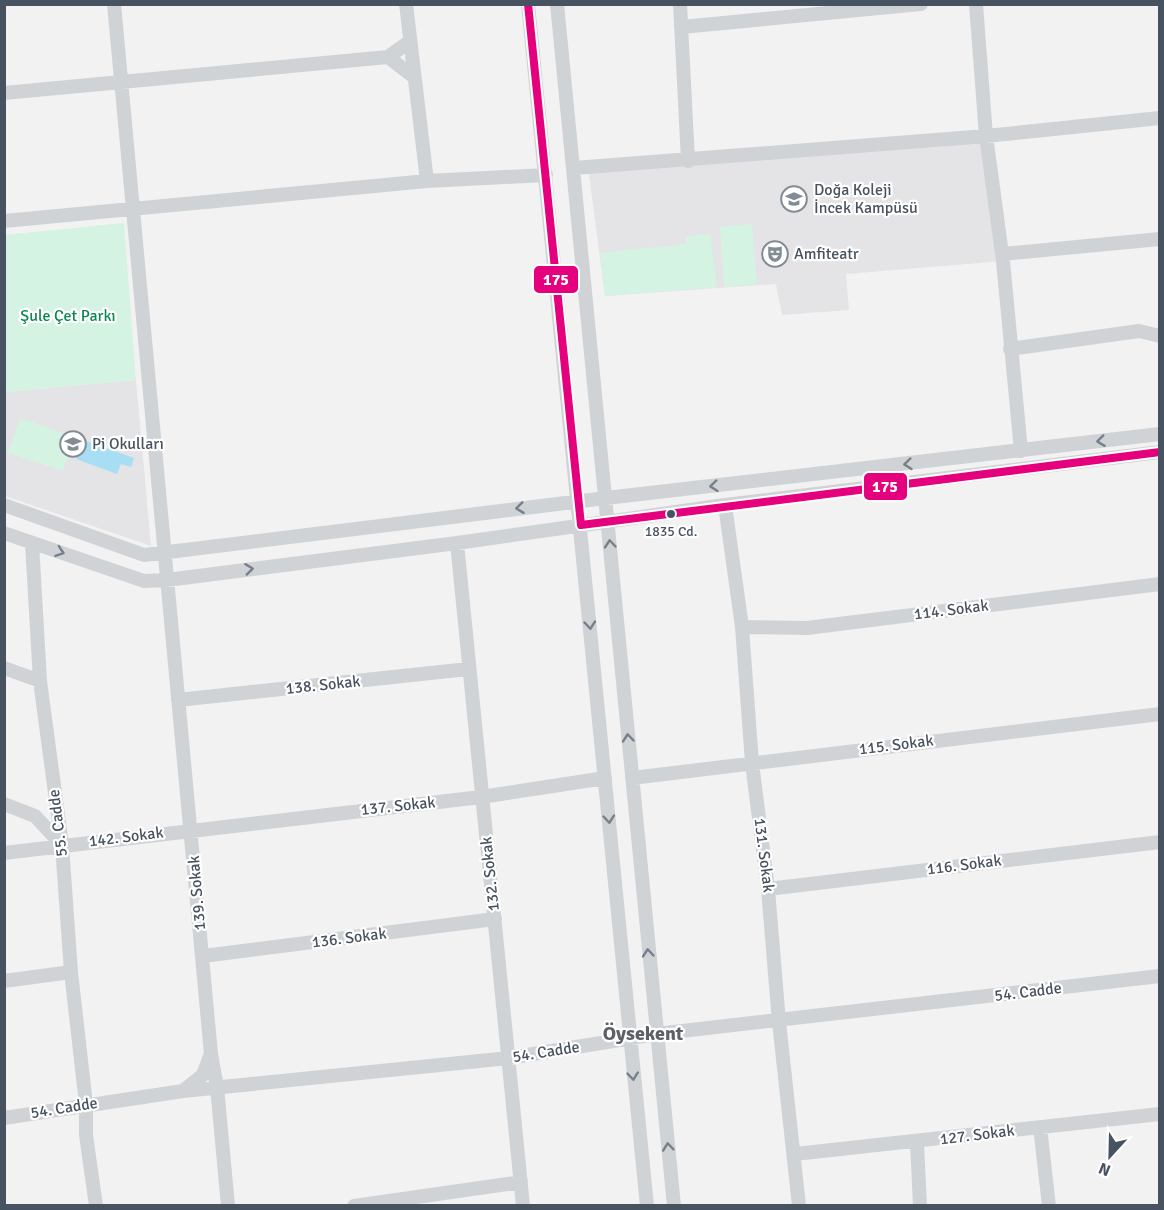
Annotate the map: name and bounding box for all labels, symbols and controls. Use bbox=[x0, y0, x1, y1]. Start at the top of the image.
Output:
place label: Doğa Koleji İncek Kampüsü bbox=[814, 180, 918, 218]
school or university icon: Doğa Koleji İncek Kampüsü bbox=[779, 184, 809, 214]
theatre icon: Amfiteatr bbox=[760, 239, 790, 269]
place label: Amfiteatr bbox=[794, 244, 859, 264]
line badge: 175 bbox=[533, 265, 579, 294]
text: 175 bbox=[543, 270, 569, 290]
park label: Şule Çet Parkı bbox=[20, 306, 116, 326]
school or university icon: Pi Okulları bbox=[58, 429, 88, 459]
place label: Pi Okulları bbox=[92, 434, 164, 454]
one-way arrow bbox=[1097, 435, 1106, 447]
one-way arrow bbox=[903, 457, 912, 470]
line badge: 175 bbox=[863, 472, 908, 501]
text: 175 bbox=[872, 477, 898, 497]
one-way arrow bbox=[709, 479, 719, 492]
one-way arrow bbox=[516, 502, 525, 514]
marker: 1835 Cd. bbox=[665, 508, 677, 520]
place label: 1835 Cd. bbox=[645, 523, 697, 540]
one-way arrow bbox=[604, 540, 617, 549]
one-way arrow bbox=[54, 545, 65, 557]
one-way arrow bbox=[245, 564, 254, 576]
street label: 114. Sokak bbox=[913, 596, 989, 624]
one-way arrow bbox=[583, 620, 596, 629]
street label: 138. Sokak bbox=[285, 671, 361, 699]
street label: 115. Sokak bbox=[858, 731, 934, 759]
one-way arrow bbox=[622, 734, 635, 743]
street label: 55. Cadde bbox=[44, 788, 72, 858]
street label: 137. Sokak bbox=[360, 792, 436, 820]
one-way arrow bbox=[602, 814, 615, 823]
street label: 131. Sokak bbox=[750, 817, 778, 893]
street label: 142. Sokak bbox=[88, 823, 164, 851]
street label: 132. Sokak bbox=[476, 836, 504, 912]
street label: 116. Sokak bbox=[926, 851, 1002, 879]
street label: 139. Sokak bbox=[184, 855, 210, 931]
street label: 136. Sokak bbox=[311, 924, 387, 952]
one-way arrow bbox=[642, 949, 655, 958]
street label: 54. Cadde bbox=[993, 978, 1063, 1006]
district label: Öysekent bbox=[603, 1021, 684, 1046]
street label: 54. Cadde bbox=[511, 1037, 581, 1067]
one-way arrow bbox=[626, 1071, 639, 1080]
street label: 54. Cadde bbox=[29, 1093, 99, 1123]
street label: 127. Sokak bbox=[939, 1121, 1015, 1149]
north arrow bbox=[1080, 1126, 1140, 1186]
one-way arrow bbox=[662, 1143, 675, 1152]
text: N bbox=[1096, 1158, 1114, 1180]

